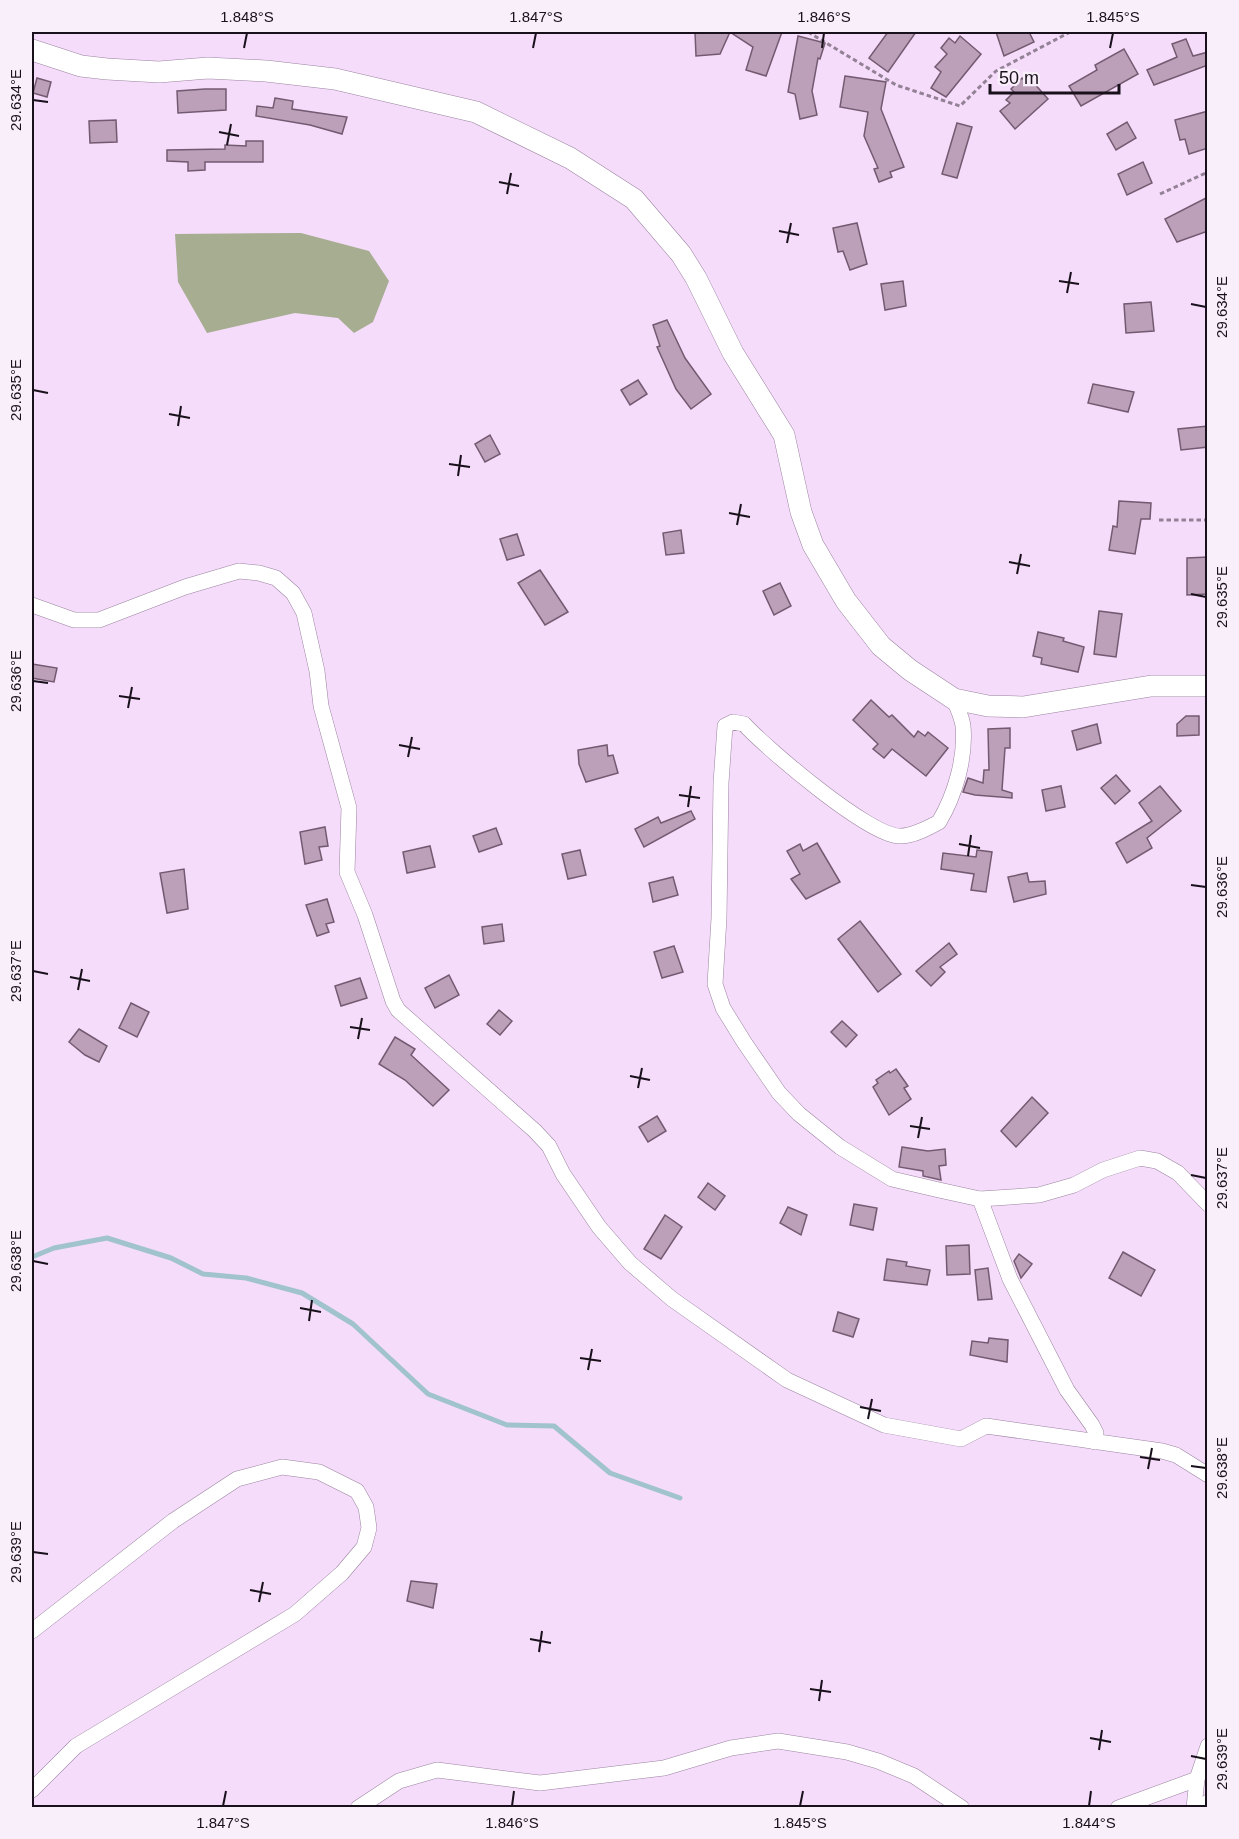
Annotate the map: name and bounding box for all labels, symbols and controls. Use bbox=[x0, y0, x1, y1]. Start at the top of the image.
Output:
text: 1.848°S bbox=[220, 8, 274, 25]
text: 1.847°S bbox=[509, 8, 563, 25]
text: 1.846°S bbox=[797, 8, 851, 25]
text: 1.845°S bbox=[1086, 8, 1140, 25]
scale bar bbox=[990, 57, 1119, 95]
text: 50 m bbox=[999, 68, 1039, 88]
text: 29.634°E bbox=[7, 69, 24, 131]
text: 29.634°E bbox=[1213, 276, 1230, 338]
text: 29.635°E bbox=[7, 359, 24, 421]
text: 29.635°E bbox=[1213, 566, 1230, 628]
text: 29.636°E bbox=[7, 650, 24, 712]
text: 29.636°E bbox=[1213, 856, 1230, 918]
text: 29.637°E bbox=[7, 940, 24, 1002]
text: 29.637°E bbox=[1213, 1147, 1230, 1209]
text: 29.638°E bbox=[7, 1230, 24, 1292]
text: 29.638°E bbox=[1213, 1437, 1230, 1499]
text: 29.639°E bbox=[7, 1521, 24, 1583]
text: 29.639°E bbox=[1213, 1728, 1230, 1790]
text: 1.847°S bbox=[196, 1814, 250, 1831]
text: 1.846°S bbox=[485, 1814, 539, 1831]
text: 1.845°S bbox=[773, 1814, 827, 1831]
text: 1.844°S bbox=[1062, 1814, 1116, 1831]

